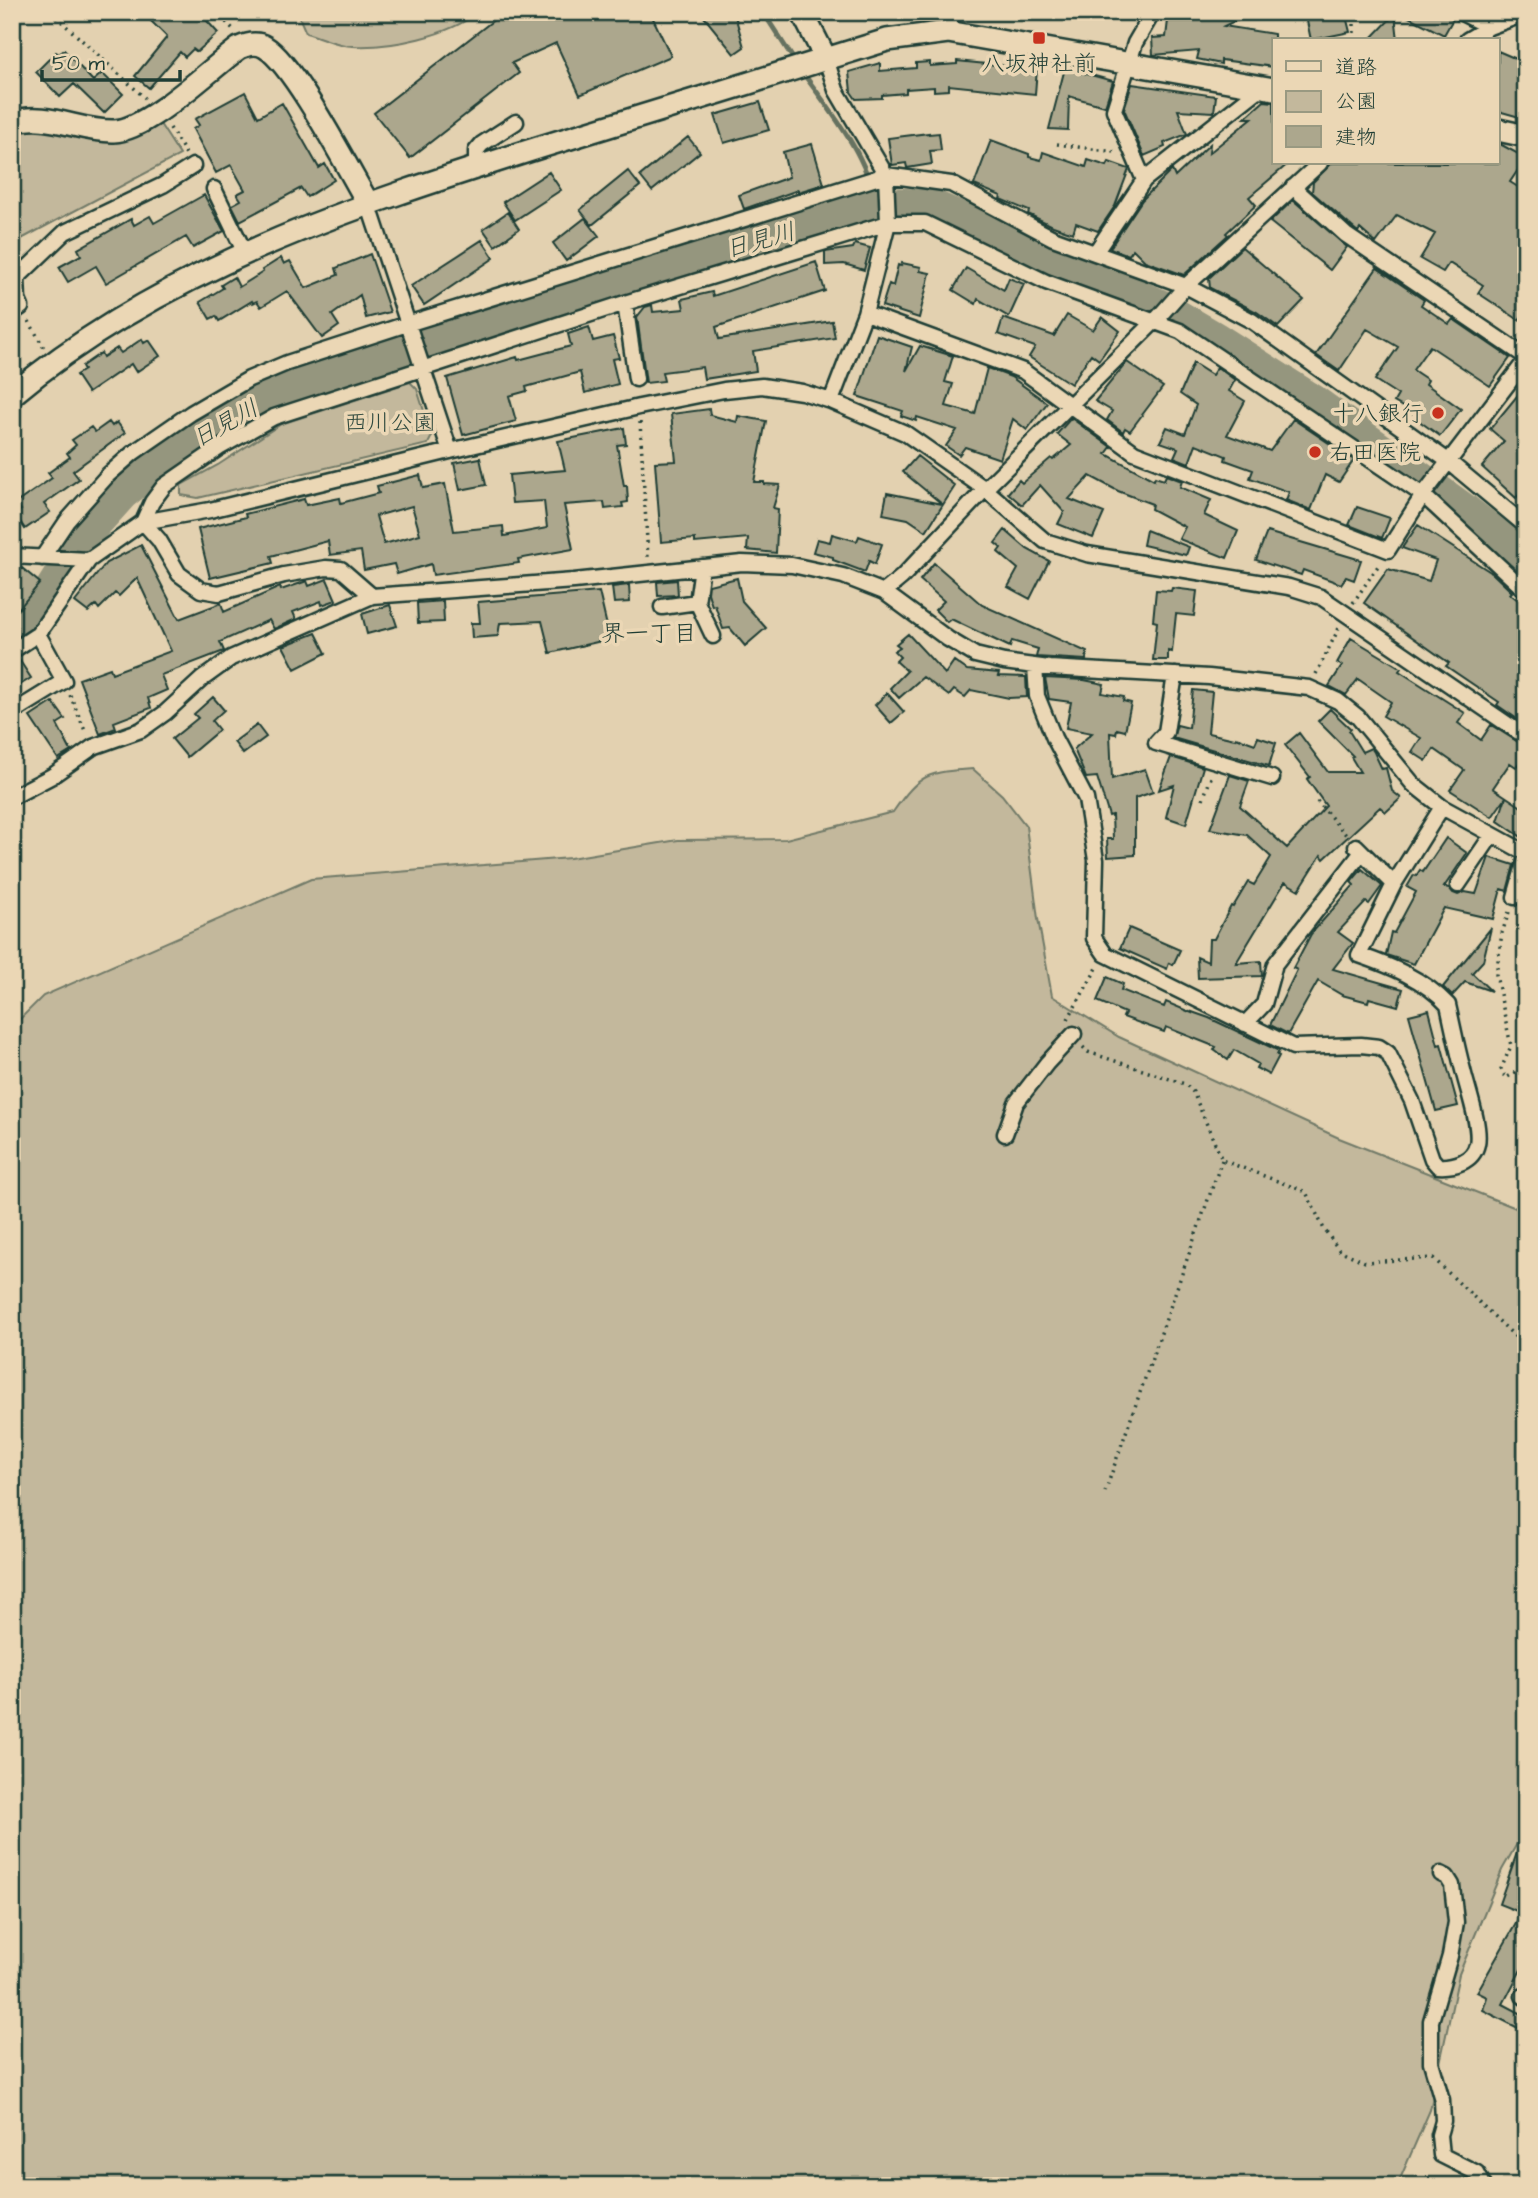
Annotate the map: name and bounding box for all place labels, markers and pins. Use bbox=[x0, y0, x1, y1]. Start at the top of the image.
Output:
marker: 八坂神社前 bbox=[1031, 30, 1047, 46]
place label: 八坂神社前 bbox=[982, 48, 1097, 80]
place label: 十八銀行 bbox=[1332, 398, 1424, 430]
marker: 十八銀行 bbox=[1430, 405, 1446, 421]
place label: 右田医院 bbox=[1329, 437, 1421, 469]
marker: 右田医院 bbox=[1307, 444, 1323, 460]

